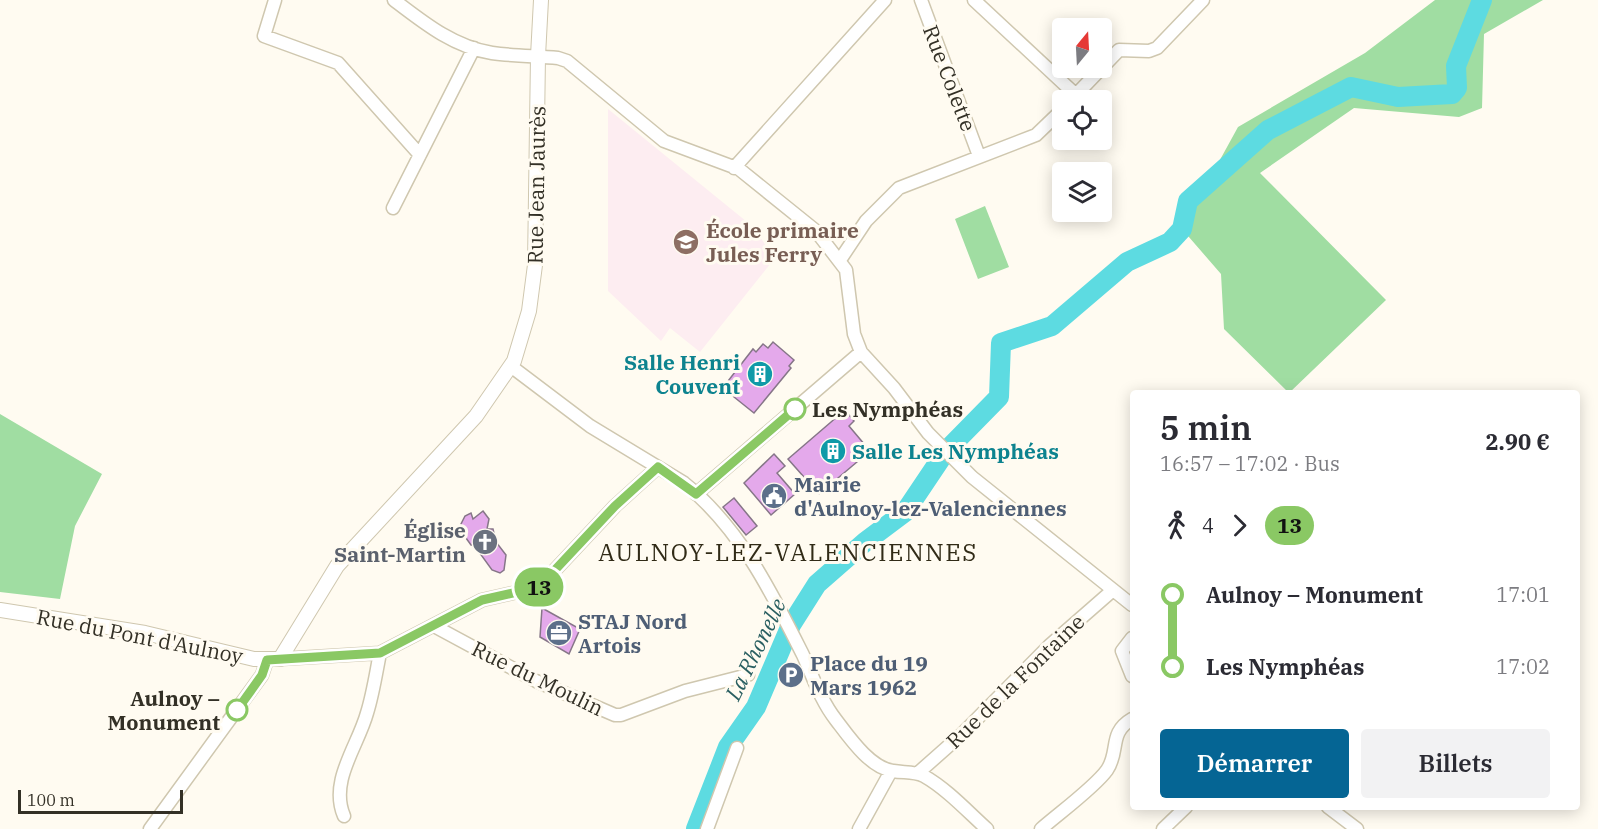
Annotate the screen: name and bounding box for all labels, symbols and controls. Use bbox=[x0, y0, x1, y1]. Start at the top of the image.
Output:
north arrow bbox=[1052, 18, 1112, 78]
map controls bbox=[1052, 18, 1112, 222]
street label: Rue Colette bbox=[917, 21, 983, 135]
button: locate bbox=[1052, 90, 1112, 150]
street label: Rue Jean Jaurès bbox=[521, 106, 551, 264]
button: layers bbox=[1052, 162, 1112, 222]
place label: École primaire Jules Ferry bbox=[706, 216, 859, 268]
school or university icon: École primaire Jules Ferry bbox=[671, 227, 701, 257]
place label: Salle Henri Couvent bbox=[624, 348, 740, 400]
building icon: Salle Henri Couvent bbox=[745, 359, 775, 389]
place label: Les Nymphéas bbox=[812, 395, 963, 423]
marker: Les Nymphéas bbox=[784, 398, 806, 420]
text: 5 min bbox=[1160, 406, 1252, 449]
text: 2.90 € bbox=[1485, 427, 1550, 456]
building icon: Salle Les Nymphéas bbox=[818, 436, 848, 466]
place label: Salle Les Nymphéas bbox=[852, 437, 1059, 465]
text: 16:57 – 17:02 · Bus bbox=[1160, 450, 1340, 477]
place label: Mairie d'Aulnoy-lez-Valenciennes bbox=[794, 470, 1067, 522]
public building icon: Mairie d'Aulnoy-lez-Valenciennes bbox=[759, 481, 789, 511]
icon: walk bbox=[1160, 509, 1193, 542]
icon: forward bbox=[1223, 509, 1256, 542]
text: 13 bbox=[1277, 511, 1302, 539]
text: 4 bbox=[1202, 512, 1214, 539]
place label: Église Saint-Martin bbox=[334, 516, 466, 568]
church icon: Église Saint-Martin bbox=[470, 527, 500, 557]
district label: AULNOY-LEZ-VALENCIENNES bbox=[598, 536, 978, 568]
line badge: 13 bbox=[512, 568, 566, 606]
text: 13 bbox=[526, 573, 552, 601]
text: Aulnoy – Monument bbox=[1206, 580, 1423, 609]
text: 17:01 bbox=[1496, 581, 1550, 608]
water label: La Rhonelle bbox=[718, 593, 792, 706]
street label: Rue du Pont d'Aulnoy bbox=[34, 602, 246, 670]
place label: STAJ Nord Artois bbox=[578, 607, 687, 659]
street label: Rue de la Fontaine bbox=[940, 608, 1090, 754]
office icon: STAJ Nord Artois bbox=[544, 618, 574, 648]
street label: Rue du Moulin bbox=[467, 634, 609, 722]
place label: Place du 19 Mars 1962 bbox=[810, 649, 928, 701]
text: Les Nymphéas bbox=[1206, 652, 1364, 681]
text: 17:02 bbox=[1496, 653, 1550, 680]
parking icon: Place du 19 Mars 1962 bbox=[776, 660, 806, 690]
place label: Aulnoy – Monument bbox=[107, 684, 220, 736]
marker: Aulnoy – Monument bbox=[226, 699, 248, 721]
button: Démarrer bbox=[1160, 729, 1349, 798]
button: Billets bbox=[1361, 729, 1550, 798]
scale bar bbox=[18, 787, 183, 814]
text: 100 m bbox=[27, 790, 75, 810]

